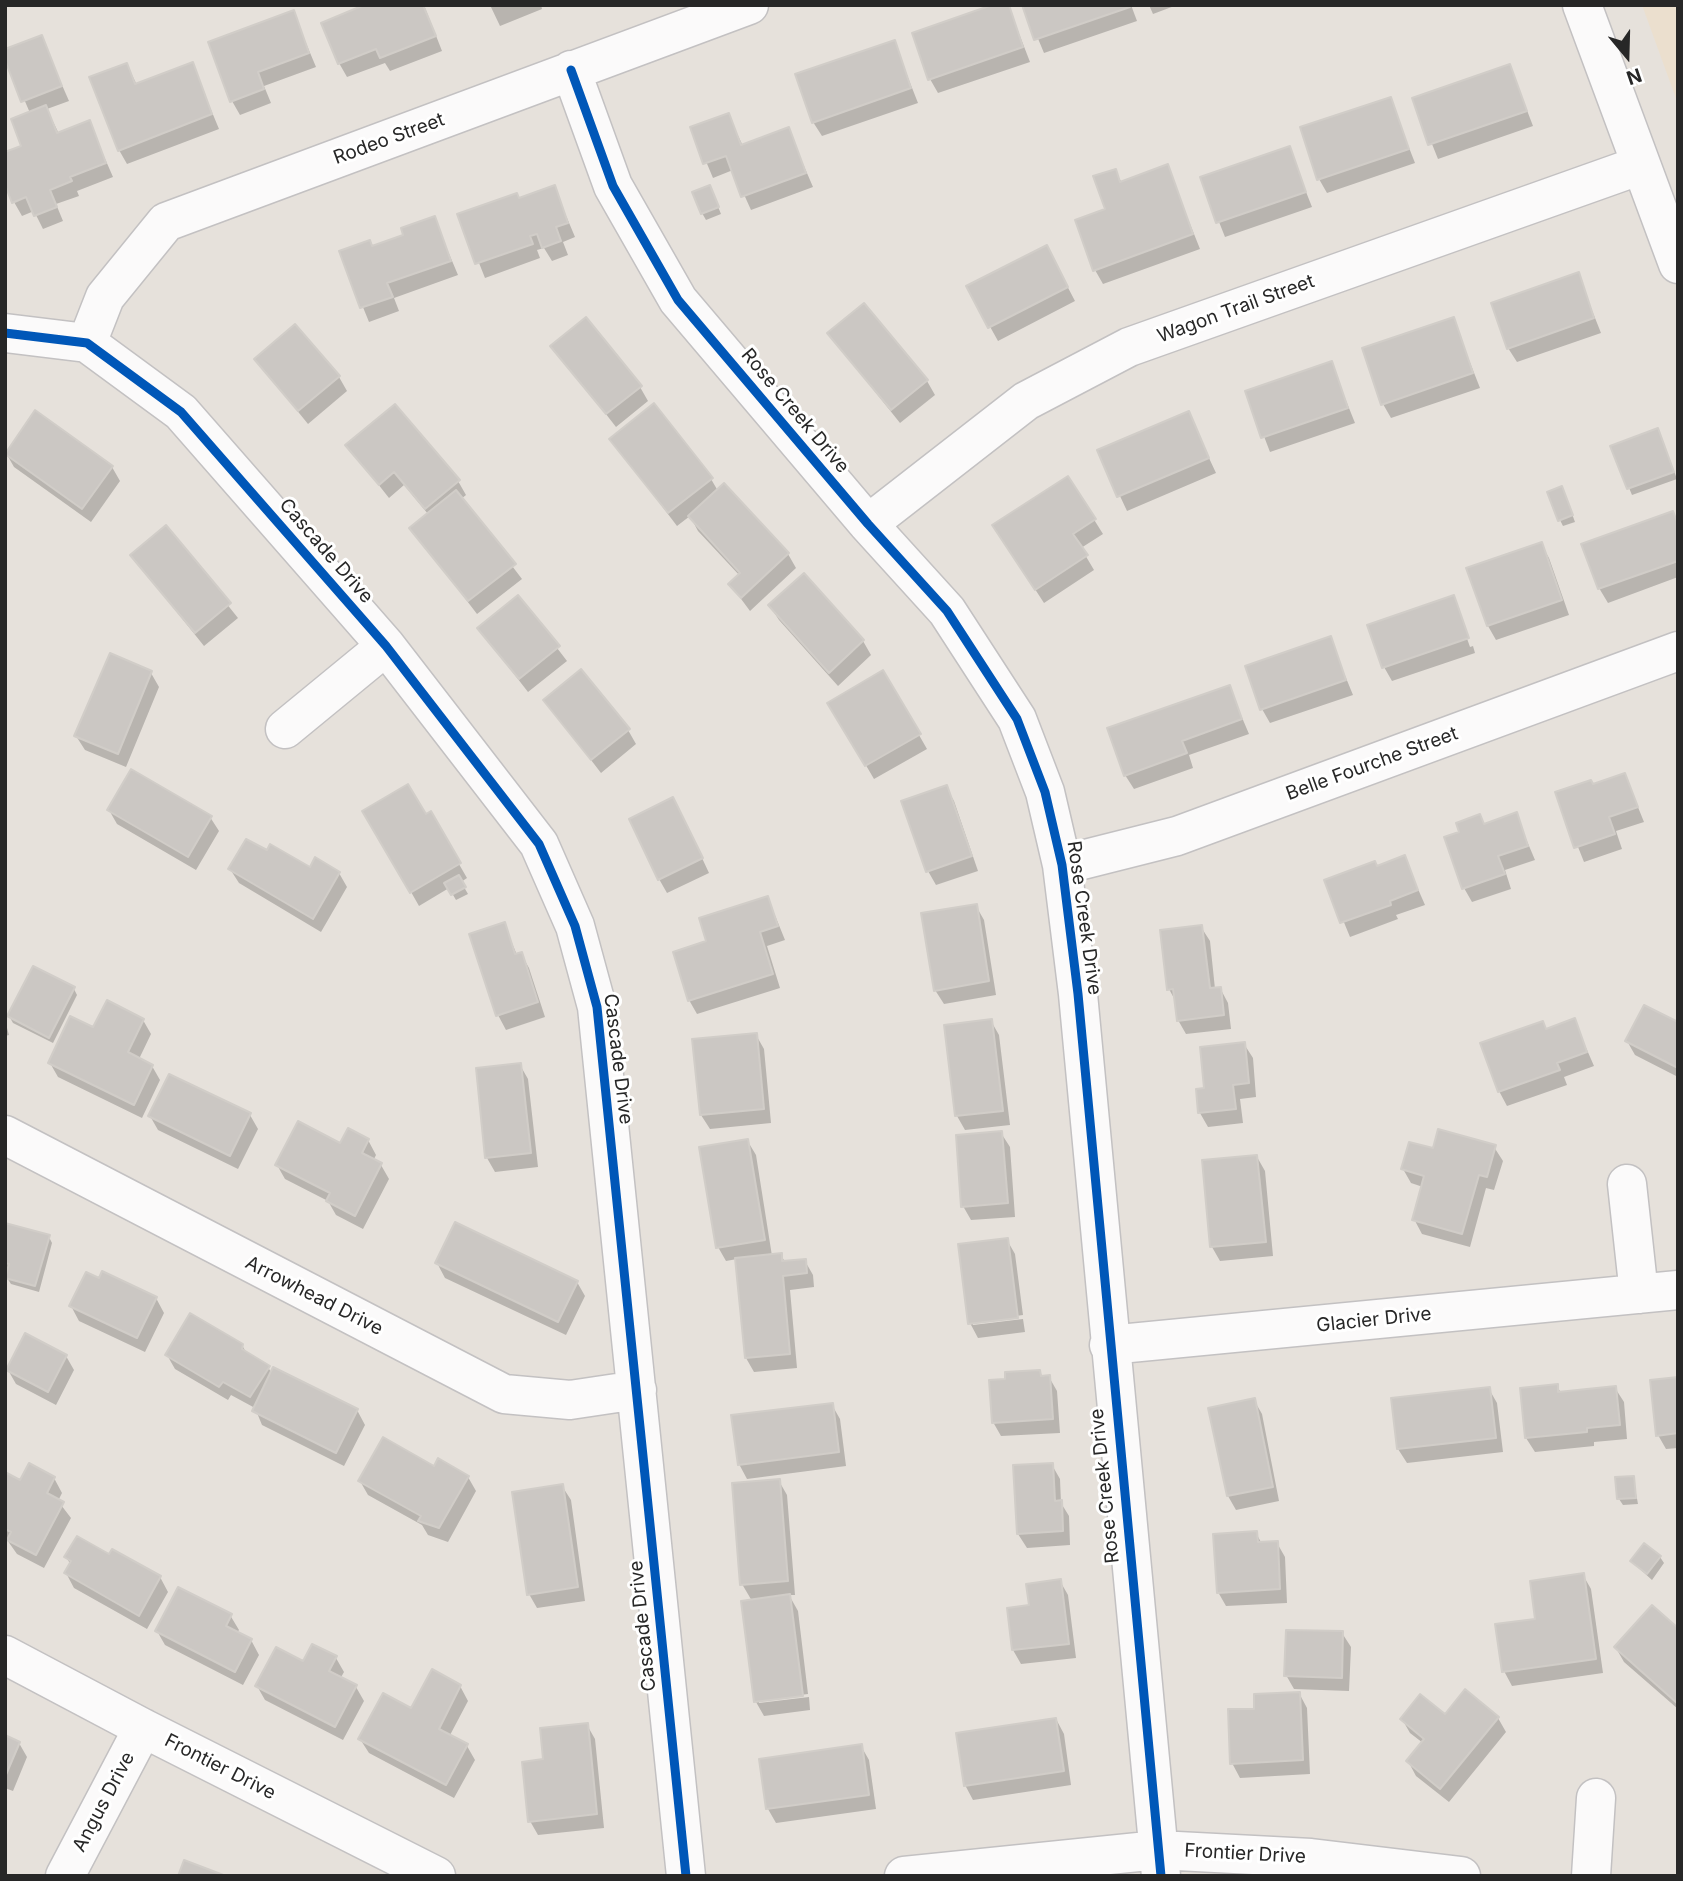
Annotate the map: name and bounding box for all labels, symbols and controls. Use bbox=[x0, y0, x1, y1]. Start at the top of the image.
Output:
north arrow bbox=[1592, 21, 1662, 91]
text: N bbox=[1623, 63, 1645, 90]
street label: Rodeo Street bbox=[330, 108, 448, 170]
street label: Wagon Trail Street bbox=[1154, 270, 1318, 348]
street label: Rose Creek Drive bbox=[736, 344, 854, 478]
street label: Cascade Drive bbox=[274, 494, 378, 608]
street label: Belle Fourche Street bbox=[1283, 722, 1461, 806]
street label: Rose Creek Drive bbox=[1062, 839, 1106, 997]
street label: Cascade Drive bbox=[599, 992, 637, 1126]
street label: Arrowhead Drive bbox=[241, 1252, 387, 1340]
street label: Glacier Drive bbox=[1315, 1303, 1433, 1337]
street label: Rose Creek Drive bbox=[1086, 1407, 1124, 1565]
street label: Cascade Drive bbox=[625, 1559, 661, 1693]
street label: Frontier Drive bbox=[161, 1729, 279, 1805]
street label: Angus Drive bbox=[68, 1748, 140, 1856]
street label: Frontier Drive bbox=[1184, 1839, 1306, 1869]

